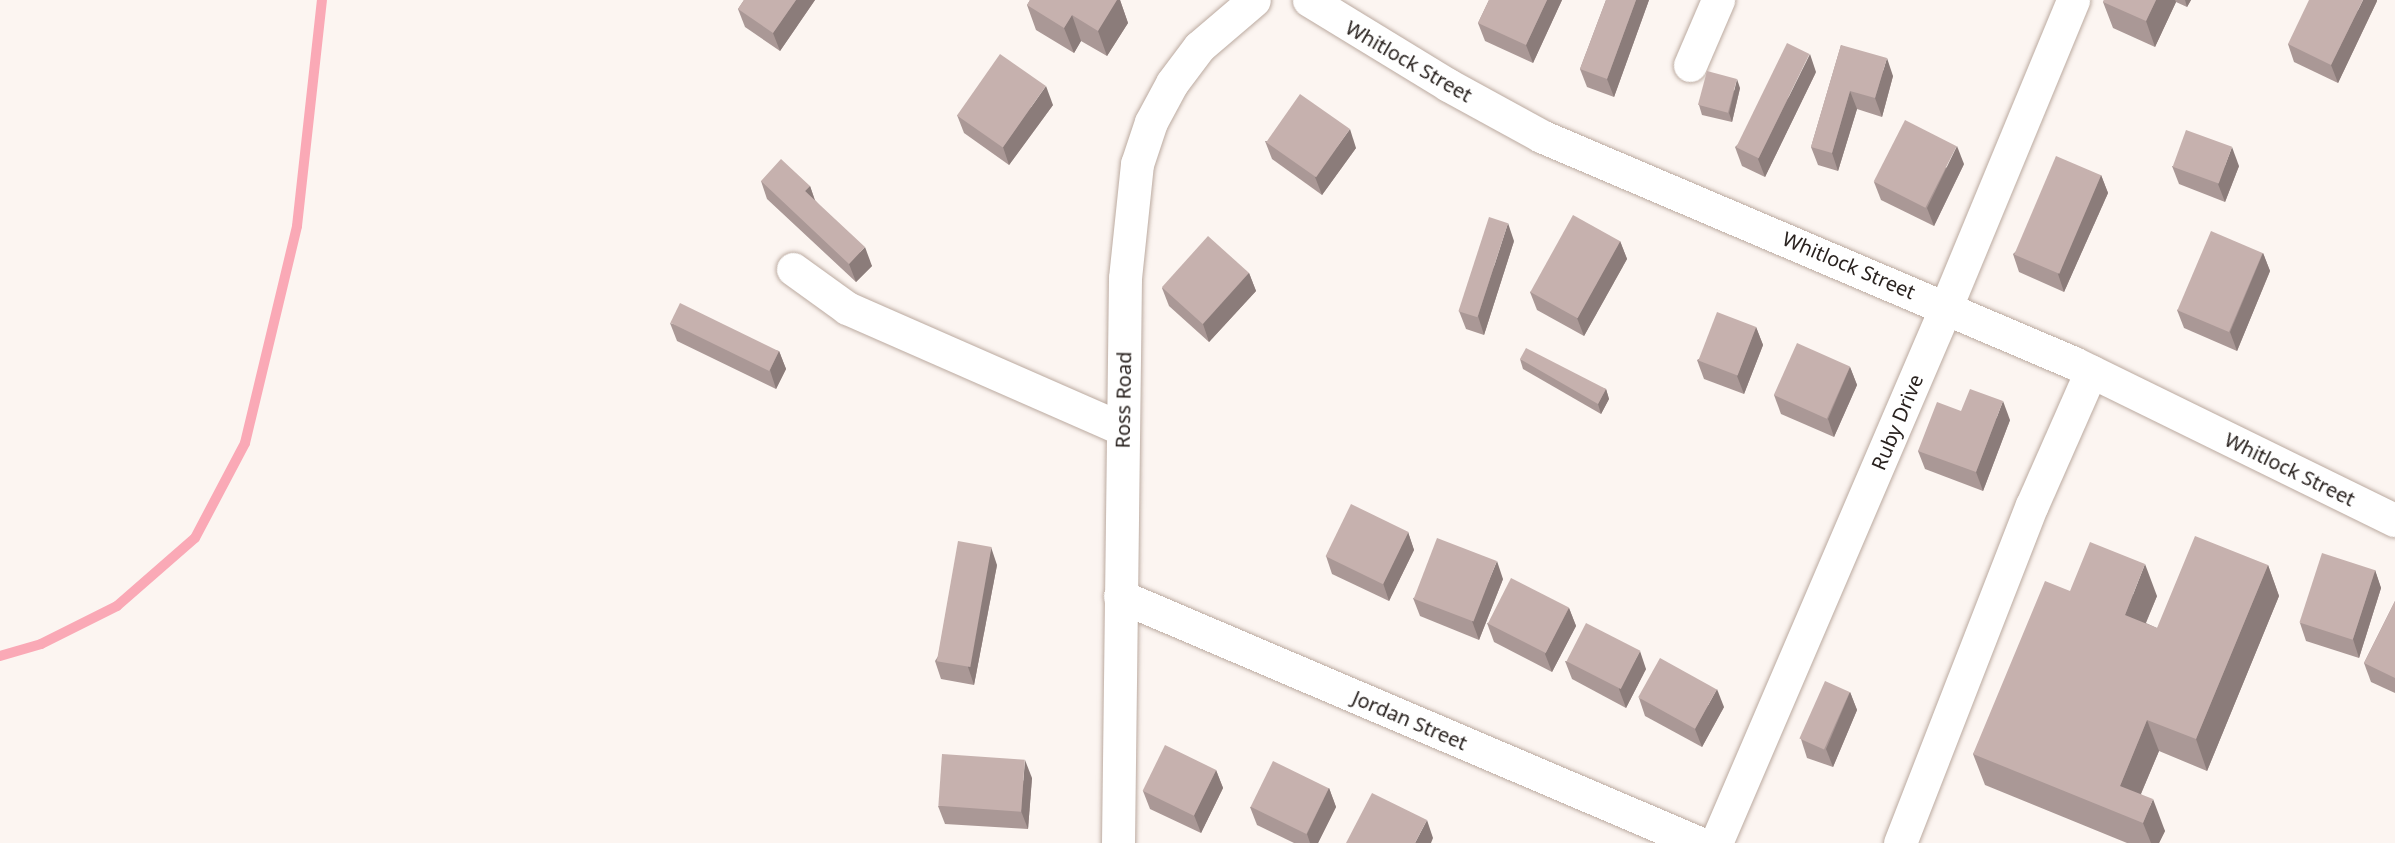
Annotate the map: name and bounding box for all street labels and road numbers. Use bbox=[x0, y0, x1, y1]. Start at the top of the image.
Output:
street label: Whitlock Street bbox=[1342, 15, 1476, 107]
street label: Whitlock Street bbox=[1779, 226, 1919, 304]
street label: Ross Road bbox=[1110, 351, 1136, 449]
street label: Ruby Drive bbox=[1866, 371, 1928, 473]
street label: Whitlock Street bbox=[2221, 427, 2359, 511]
street label: Jordan Street bbox=[1349, 685, 1471, 755]

